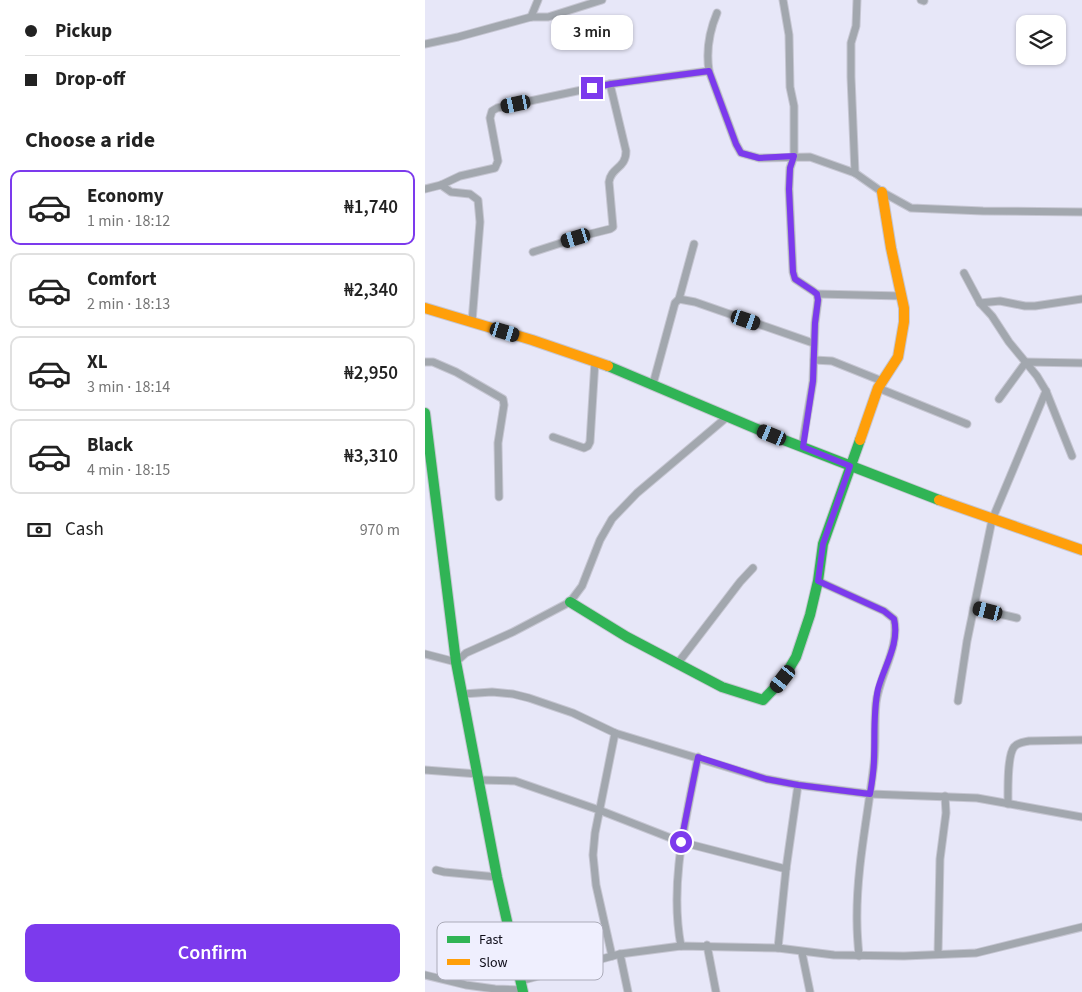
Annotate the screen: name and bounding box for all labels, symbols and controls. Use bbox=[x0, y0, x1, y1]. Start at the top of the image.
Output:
map controls bbox=[1016, 15, 1066, 65]
button: layers bbox=[1016, 15, 1066, 65]
callout: 3 min bbox=[551, 16, 633, 51]
text: Pickup bbox=[55, 18, 112, 45]
text: 3 min bbox=[573, 21, 611, 43]
text: Drop-off bbox=[55, 66, 125, 93]
route end bbox=[581, 77, 603, 99]
car bbox=[499, 94, 532, 114]
text: Choose a ride bbox=[25, 124, 155, 156]
text: Economy bbox=[87, 183, 164, 210]
icon: car bbox=[27, 185, 72, 230]
text: ₦1,740 bbox=[344, 194, 398, 221]
text: 1 min · 18:12 bbox=[87, 210, 170, 232]
car bbox=[559, 226, 592, 250]
text: Comfort bbox=[87, 266, 157, 293]
icon: car bbox=[27, 268, 72, 313]
text: ₦2,340 bbox=[344, 277, 398, 304]
text: 2 min · 18:13 bbox=[87, 293, 170, 315]
car bbox=[729, 308, 762, 332]
car bbox=[488, 320, 521, 344]
text: XL bbox=[87, 349, 108, 376]
icon: car bbox=[27, 351, 72, 396]
text: ₦2,950 bbox=[344, 360, 398, 387]
text: 3 min · 18:14 bbox=[87, 376, 170, 398]
car bbox=[755, 422, 788, 448]
text: Black bbox=[87, 432, 133, 459]
icon: car bbox=[27, 434, 72, 479]
text: ₦3,310 bbox=[344, 443, 398, 470]
text: 4 min · 18:15 bbox=[87, 459, 170, 481]
icon: cash bbox=[25, 516, 53, 544]
text: Cash bbox=[65, 516, 104, 543]
text: 970 m bbox=[360, 519, 400, 541]
car bbox=[971, 600, 1004, 622]
car bbox=[767, 663, 798, 695]
route start bbox=[670, 831, 692, 853]
legend bbox=[437, 922, 603, 980]
button: Confirm bbox=[25, 924, 400, 982]
text: Fast bbox=[479, 930, 503, 950]
text: Slow bbox=[479, 953, 508, 973]

